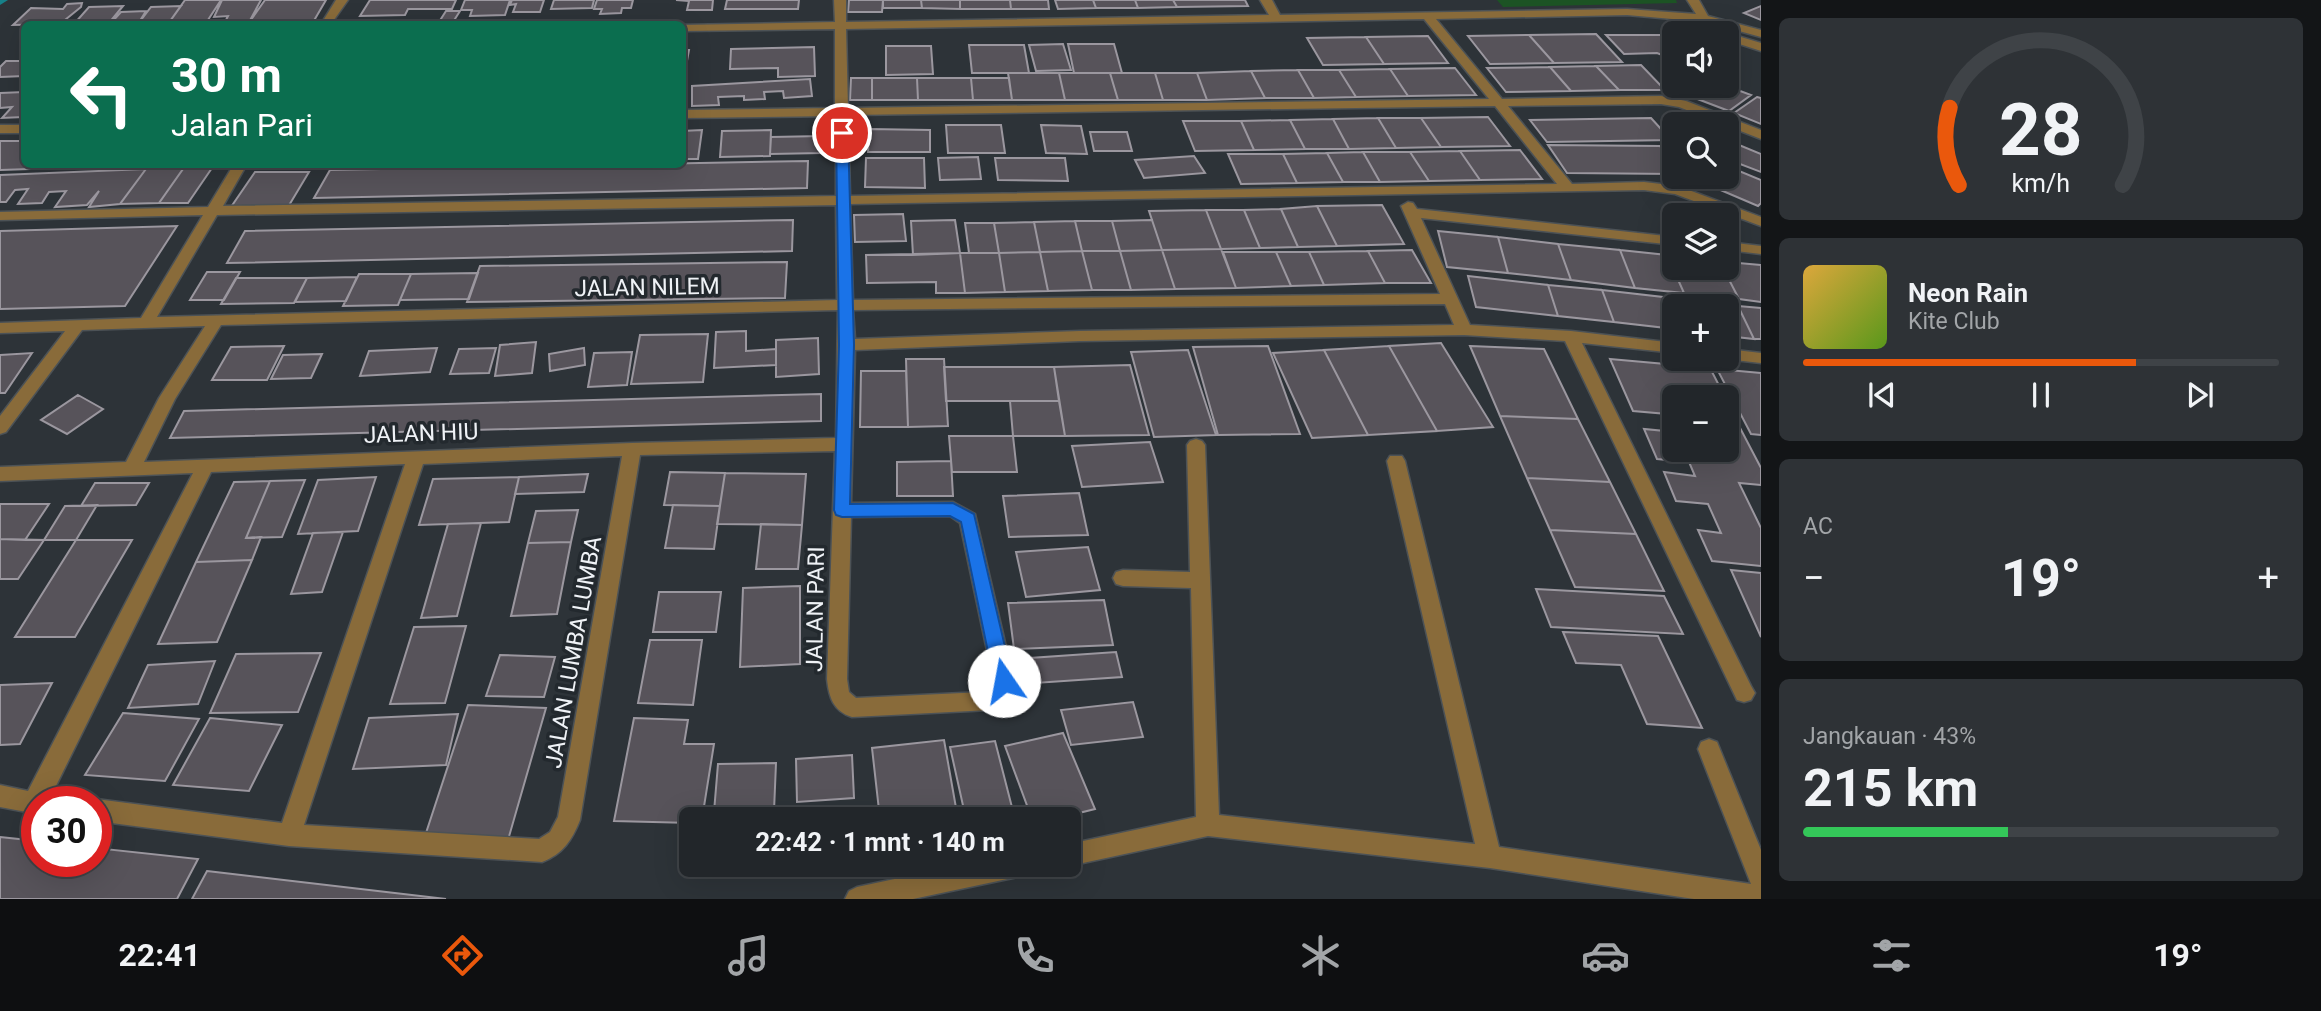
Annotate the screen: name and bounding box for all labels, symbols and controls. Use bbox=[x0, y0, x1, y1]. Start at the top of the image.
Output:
map controls bbox=[1662, 21, 1739, 462]
button: sound bbox=[1662, 21, 1739, 98]
text: 30 m bbox=[171, 47, 282, 104]
icon: left bbox=[56, 49, 147, 140]
text: 28 bbox=[1999, 88, 2083, 174]
pin bbox=[812, 103, 872, 163]
text: Jalan Pari bbox=[171, 106, 313, 144]
button: search bbox=[1662, 112, 1739, 189]
icon: arrive bbox=[823, 114, 861, 152]
text: km/h bbox=[2012, 169, 2070, 198]
button: layers bbox=[1662, 203, 1739, 280]
street label: JALAN NILEM bbox=[574, 273, 720, 302]
text: Neon Rain bbox=[1908, 278, 2028, 308]
button: + bbox=[1662, 294, 1739, 371]
text: Kite Club bbox=[1908, 308, 2000, 335]
icon: previous bbox=[1863, 376, 1901, 414]
icon: pause bbox=[2022, 376, 2060, 414]
icon: next bbox=[2181, 376, 2219, 414]
button: − bbox=[1662, 385, 1739, 462]
street label: JALAN HIU bbox=[363, 418, 479, 449]
text: AC bbox=[1803, 513, 1833, 540]
street label: JALAN LUMBA LUMBA bbox=[540, 534, 607, 770]
street label: JALAN PARI bbox=[801, 546, 830, 672]
text: 19° bbox=[2001, 548, 2081, 609]
text: − bbox=[1803, 556, 1825, 600]
text: + bbox=[2257, 556, 2279, 600]
position arrow bbox=[967, 644, 1041, 718]
text: Jangkauan · 43% bbox=[1803, 723, 1976, 750]
text: 215 km bbox=[1803, 758, 1978, 819]
speed limit sign: 30 bbox=[21, 786, 112, 877]
text: 22:42 · 1 mnt · 140 m bbox=[755, 827, 1005, 857]
icon: directions bbox=[438, 931, 487, 980]
icon: music bbox=[724, 931, 773, 980]
icon: phone bbox=[1010, 931, 1059, 980]
icon: climate bbox=[1296, 931, 1345, 980]
icon: car bbox=[1581, 931, 1630, 980]
icon: filters bbox=[1867, 931, 1916, 980]
text: 22:41 bbox=[118, 936, 201, 974]
text: 19° bbox=[2153, 936, 2202, 974]

